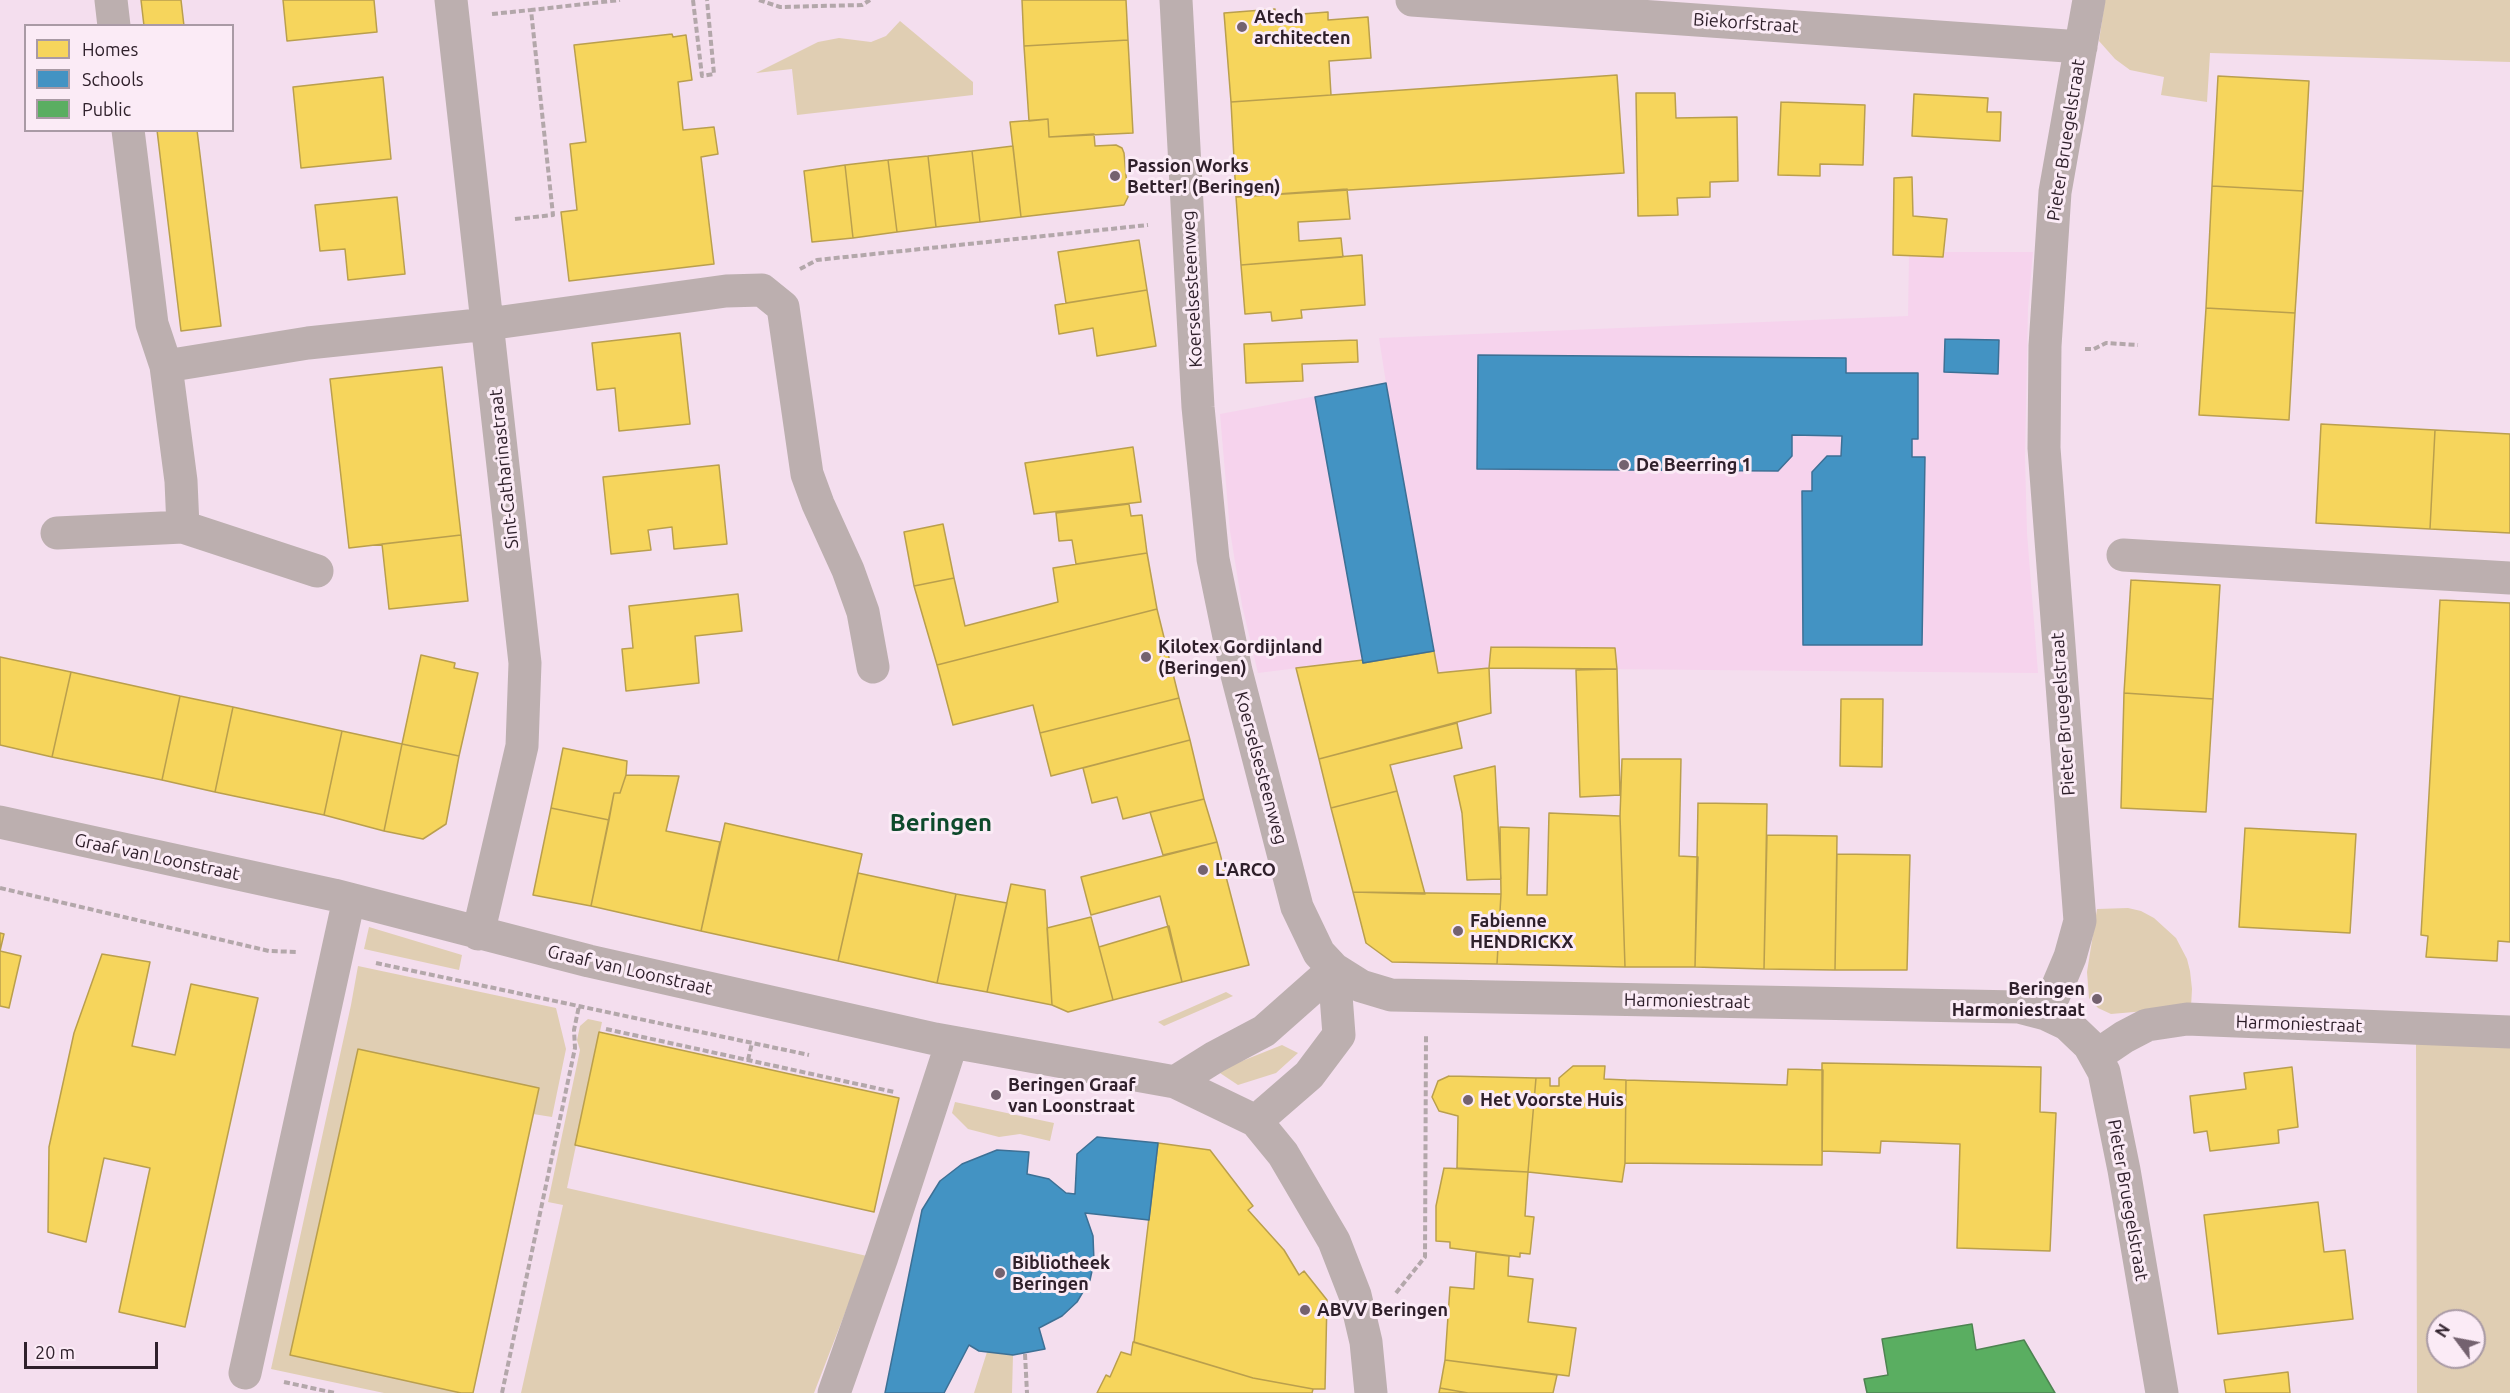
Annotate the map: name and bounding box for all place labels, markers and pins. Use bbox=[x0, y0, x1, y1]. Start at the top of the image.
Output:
place label: Atech architecten bbox=[1254, 6, 1350, 48]
marker: Atech architecten bbox=[1235, 20, 1249, 34]
place label: Passion Works Better! (Beringen) bbox=[1127, 155, 1281, 198]
marker: Passion Works Better! (Beringen) bbox=[1108, 169, 1122, 183]
place label: De Beerring 1 bbox=[1636, 454, 1752, 476]
marker: De Beerring 1 bbox=[1617, 458, 1631, 472]
place label: Kilotex Gordijnland (Beringen) bbox=[1158, 636, 1322, 678]
marker: Kilotex Gordijnland (Beringen) bbox=[1139, 650, 1153, 664]
place label: L'ARCO bbox=[1215, 859, 1276, 881]
marker: L'ARCO bbox=[1196, 863, 1210, 877]
place label: Fabienne HENDRICKX bbox=[1470, 910, 1573, 952]
marker: Fabienne HENDRICKX bbox=[1451, 924, 1465, 938]
place label: Beringen Harmoniestraat bbox=[1952, 978, 2085, 1020]
marker: Beringen Harmoniestraat bbox=[2090, 992, 2104, 1006]
place label: Beringen Graaf van Loonstraat bbox=[1008, 1074, 1136, 1116]
marker: Beringen Graaf van Loonstraat bbox=[989, 1088, 1003, 1102]
place label: Het Voorste Huis bbox=[1480, 1089, 1624, 1111]
marker: Het Voorste Huis bbox=[1461, 1093, 1475, 1107]
place label: Bibliotheek Beringen bbox=[1012, 1252, 1110, 1294]
marker: Bibliotheek Beringen bbox=[993, 1266, 1007, 1280]
place label: ABVV Beringen bbox=[1317, 1299, 1448, 1321]
marker: ABVV Beringen bbox=[1298, 1303, 1312, 1317]

